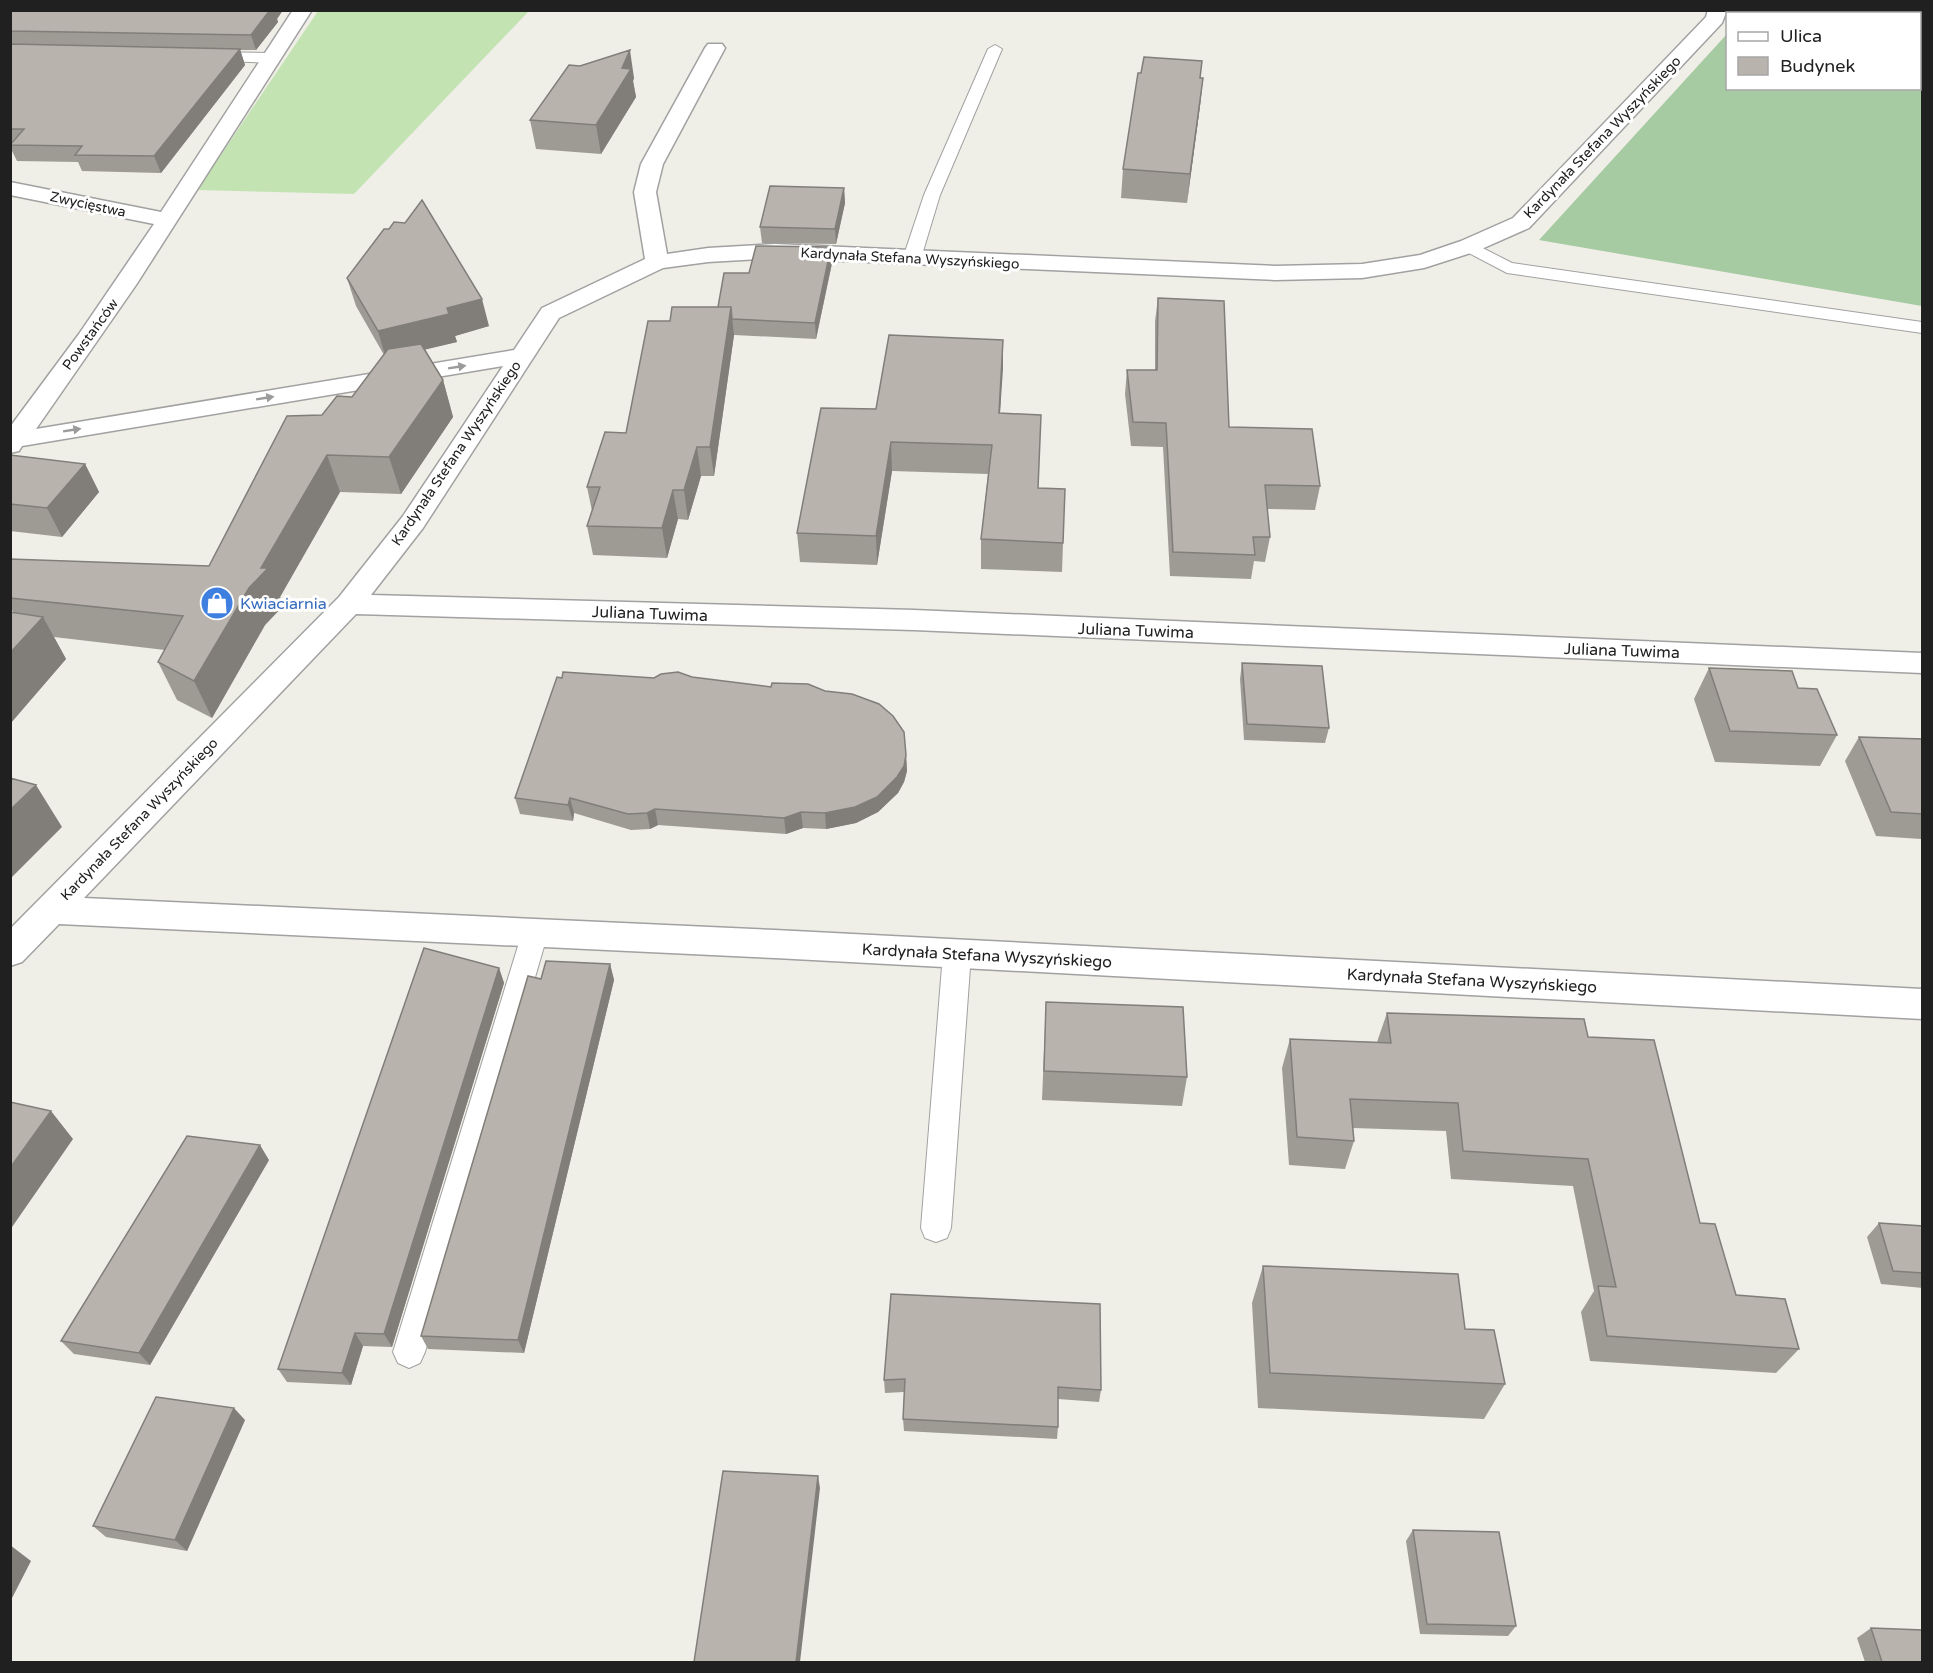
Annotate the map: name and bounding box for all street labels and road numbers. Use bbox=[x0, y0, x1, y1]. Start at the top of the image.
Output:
street label: Kardynała Stefana Wyszyńskiego bbox=[1520, 53, 1685, 222]
street label: Zwycięstwa bbox=[48, 188, 127, 221]
street label: Kardynała Stefana Wyszyńskiego bbox=[800, 244, 1020, 273]
street label: Powstańców bbox=[59, 295, 122, 373]
street label: Kardynała Stefana Wyszyńskiego bbox=[388, 358, 525, 549]
street label: Juliana Tuwima bbox=[592, 602, 708, 626]
street label: Juliana Tuwima bbox=[1078, 619, 1194, 643]
street label: Juliana Tuwima bbox=[1564, 639, 1680, 663]
street label: Kardynała Stefana Wyszyńskiego bbox=[57, 735, 222, 904]
street label: Kardynała Stefana Wyszyńskiego bbox=[861, 939, 1113, 973]
street label: Kardynała Stefana Wyszyńskiego bbox=[1346, 964, 1598, 998]

